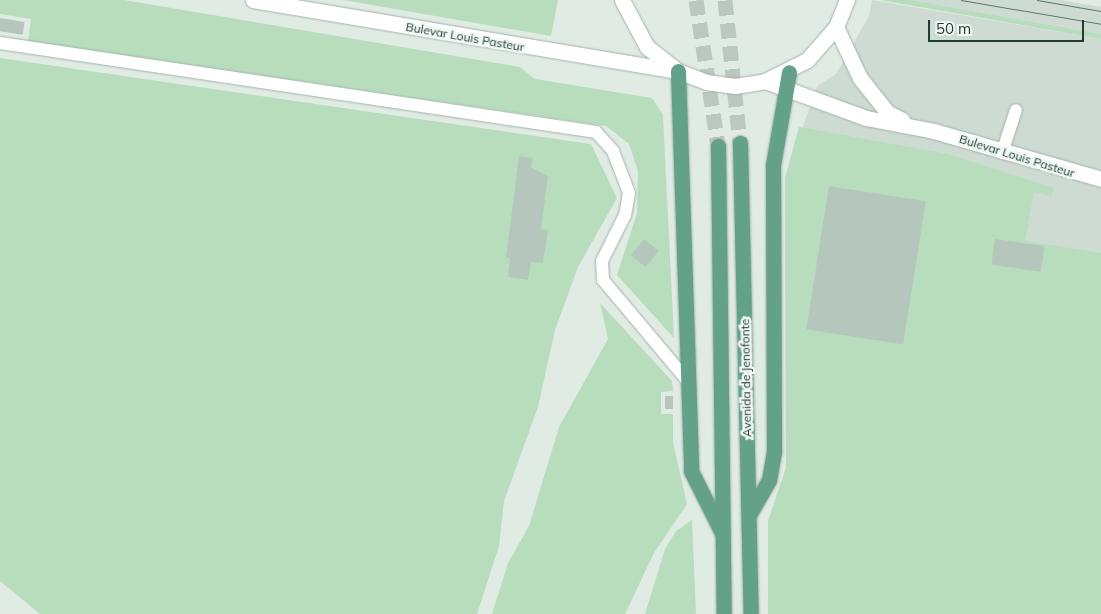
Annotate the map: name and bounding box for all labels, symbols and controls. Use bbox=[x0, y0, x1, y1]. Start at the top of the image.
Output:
scale bar bbox=[931, 10, 1087, 42]
street label: Bulevar Louis Pasteur bbox=[405, 19, 525, 55]
text: 50 m bbox=[936, 19, 971, 38]
street label: Bulevar Louis Pasteur bbox=[957, 132, 1077, 180]
street label: Avenida de Jenofonte bbox=[738, 319, 754, 437]

